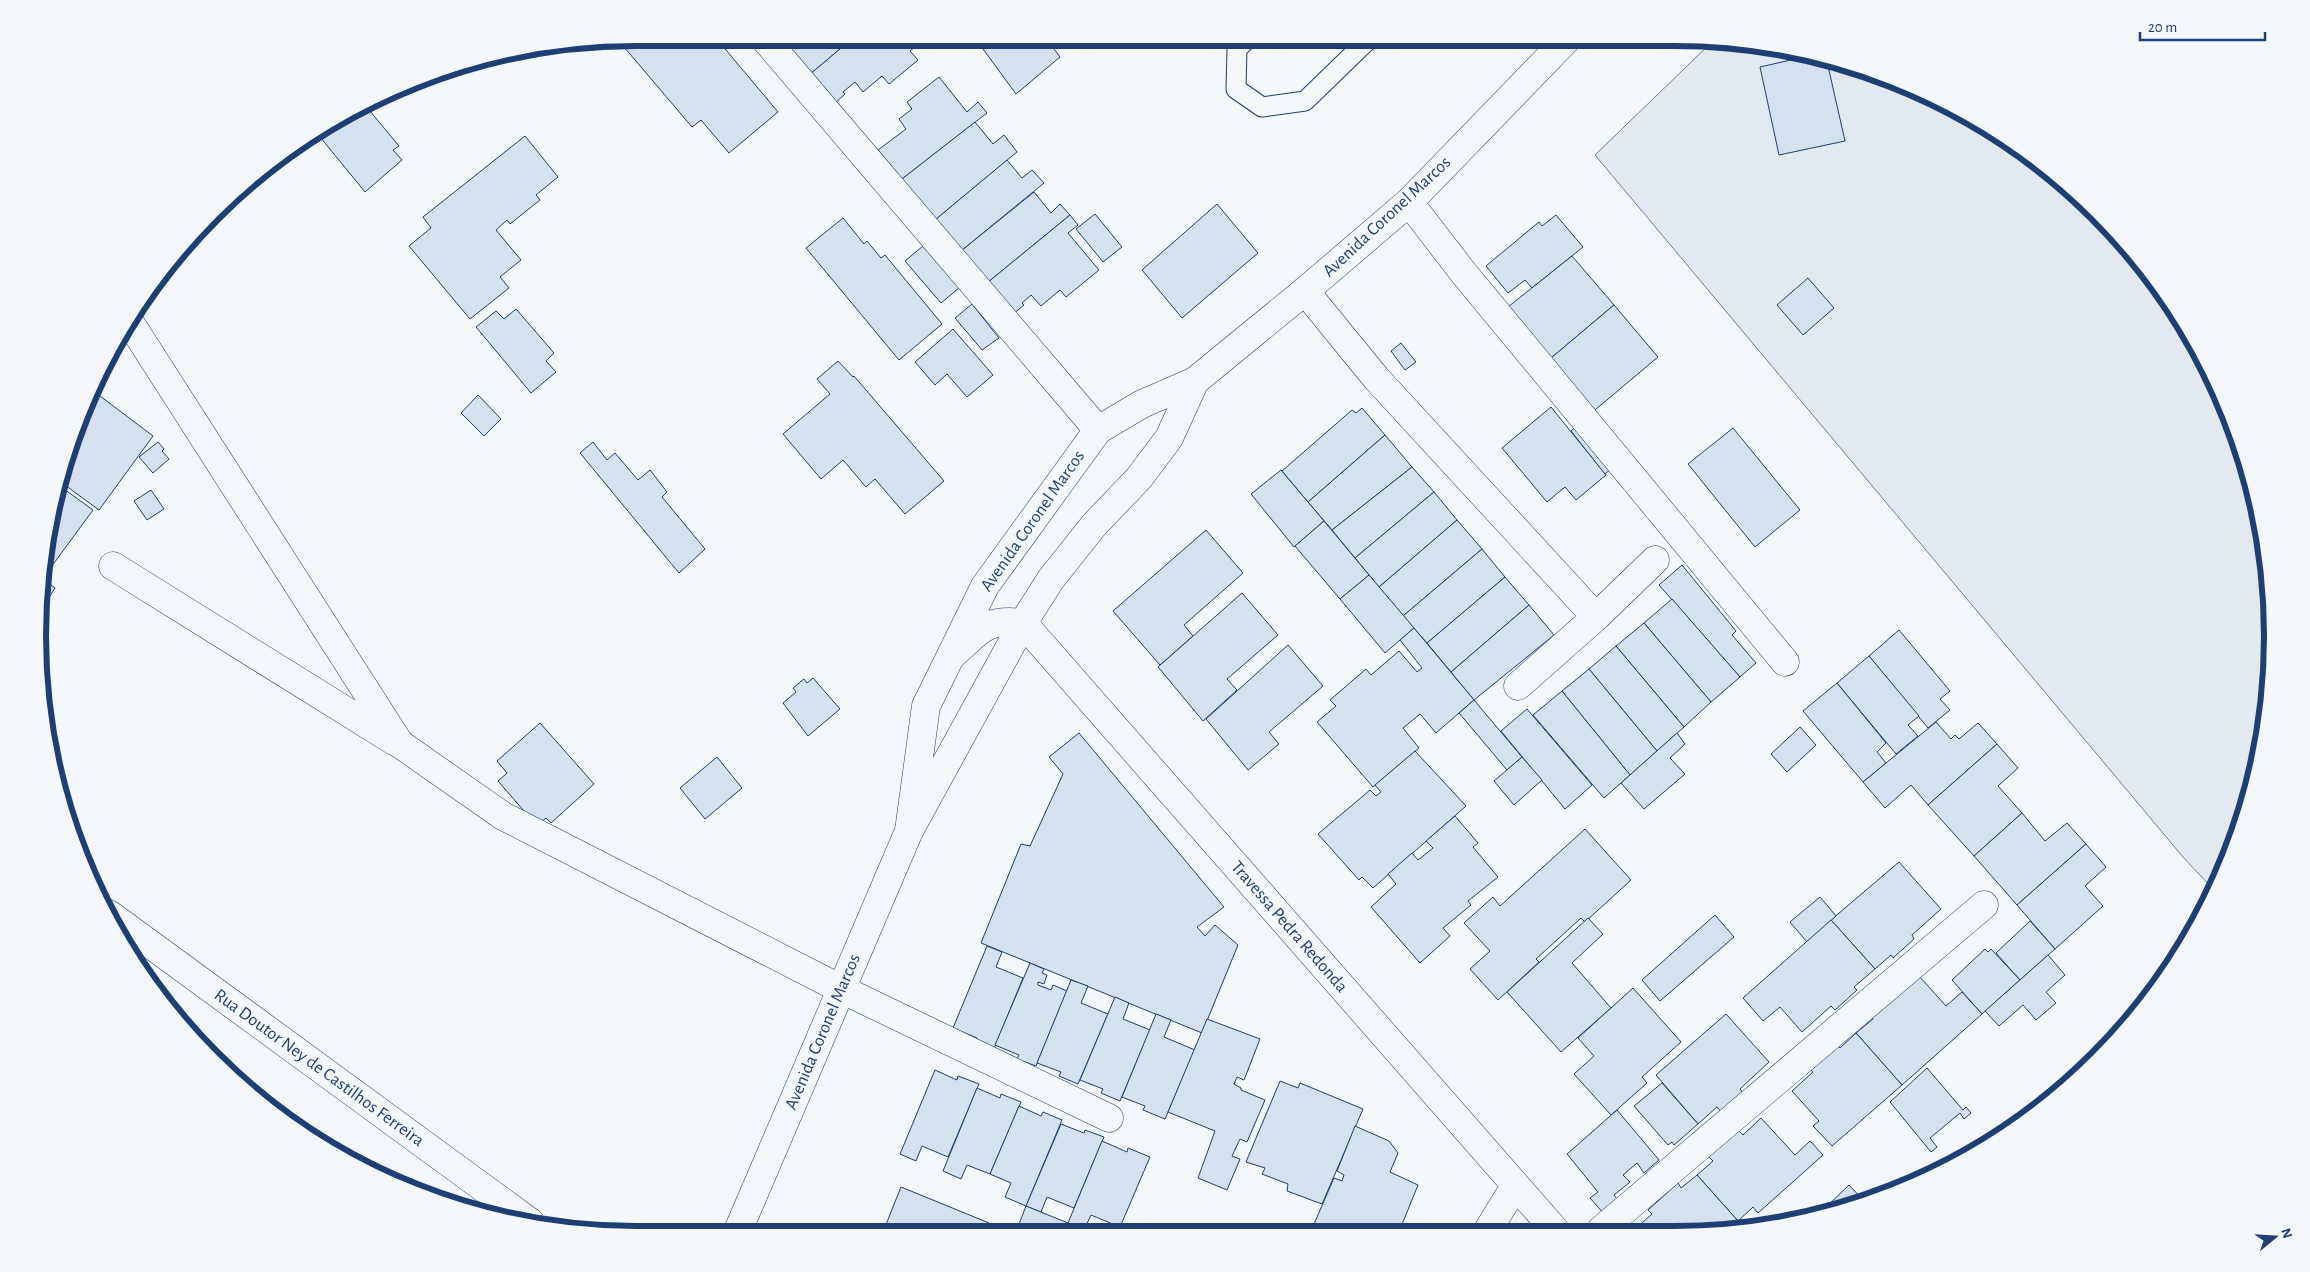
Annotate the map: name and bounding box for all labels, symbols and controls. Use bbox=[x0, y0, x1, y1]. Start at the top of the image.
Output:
scale bar bbox=[2140, 10, 2265, 42]
text: 20 m bbox=[2148, 20, 2177, 35]
street label: Avenida Coronel Marcos bbox=[1320, 153, 1454, 281]
street label: Avenida Coronel Marcos bbox=[978, 447, 1088, 595]
street label: Travessa Pedra Redonda bbox=[1227, 858, 1351, 996]
street label: Avenida Coronel Marcos bbox=[782, 951, 864, 1113]
street label: Rua Doutor Ney de Castilhos Ferreira bbox=[211, 986, 427, 1150]
north arrow bbox=[2250, 1212, 2300, 1262]
text: N bbox=[2278, 1226, 2295, 1240]

